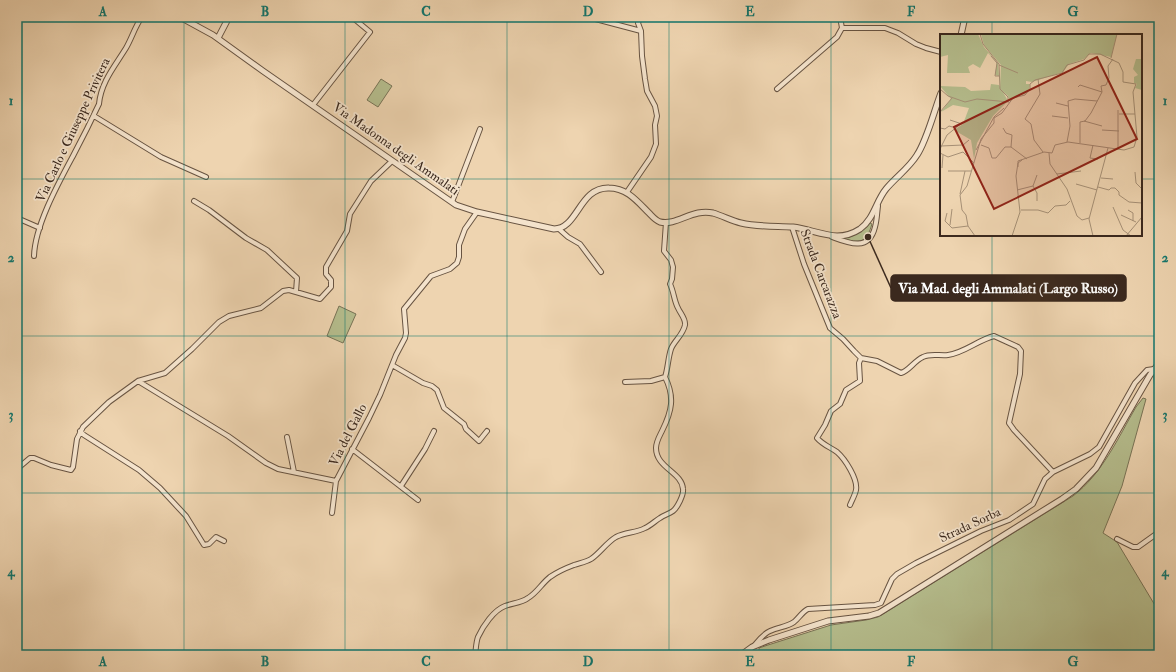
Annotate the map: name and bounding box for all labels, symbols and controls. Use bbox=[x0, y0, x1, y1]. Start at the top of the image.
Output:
text: A bbox=[98, 4, 108, 20]
text: B bbox=[261, 4, 269, 20]
text: C bbox=[421, 4, 431, 20]
text: D bbox=[583, 4, 594, 20]
text: E bbox=[745, 4, 755, 20]
text: F bbox=[907, 4, 916, 20]
text: G bbox=[1068, 4, 1079, 20]
inset map bbox=[940, 34, 1142, 236]
street label: Via Carlo e Giuseppe Privitera bbox=[32, 55, 115, 205]
text: 1 bbox=[9, 93, 14, 109]
text: 1 bbox=[1163, 93, 1168, 109]
street label: Via Madonna degli Ammalati bbox=[330, 99, 463, 199]
street label: Strada Carcarazza bbox=[797, 227, 846, 322]
text: 2 bbox=[8, 250, 15, 266]
text: 2 bbox=[1162, 250, 1169, 266]
callout: Via Mad. degli Ammalati (Largo Russo) bbox=[891, 275, 1126, 301]
text: Via Mad. degli Ammalati (Largo Russo) bbox=[897, 280, 1118, 298]
street label: Via del Gallo bbox=[326, 401, 370, 469]
text: 3 bbox=[9, 407, 14, 423]
text: 3 bbox=[1163, 407, 1168, 423]
street label: Strada Sorba bbox=[937, 503, 1004, 546]
text: 4 bbox=[6, 564, 15, 580]
text: 4 bbox=[1160, 564, 1169, 580]
text: A bbox=[98, 654, 108, 670]
text: B bbox=[261, 654, 269, 670]
text: C bbox=[421, 654, 431, 670]
text: D bbox=[583, 654, 594, 670]
text: E bbox=[745, 654, 755, 670]
text: F bbox=[907, 654, 916, 670]
text: G bbox=[1068, 654, 1079, 670]

